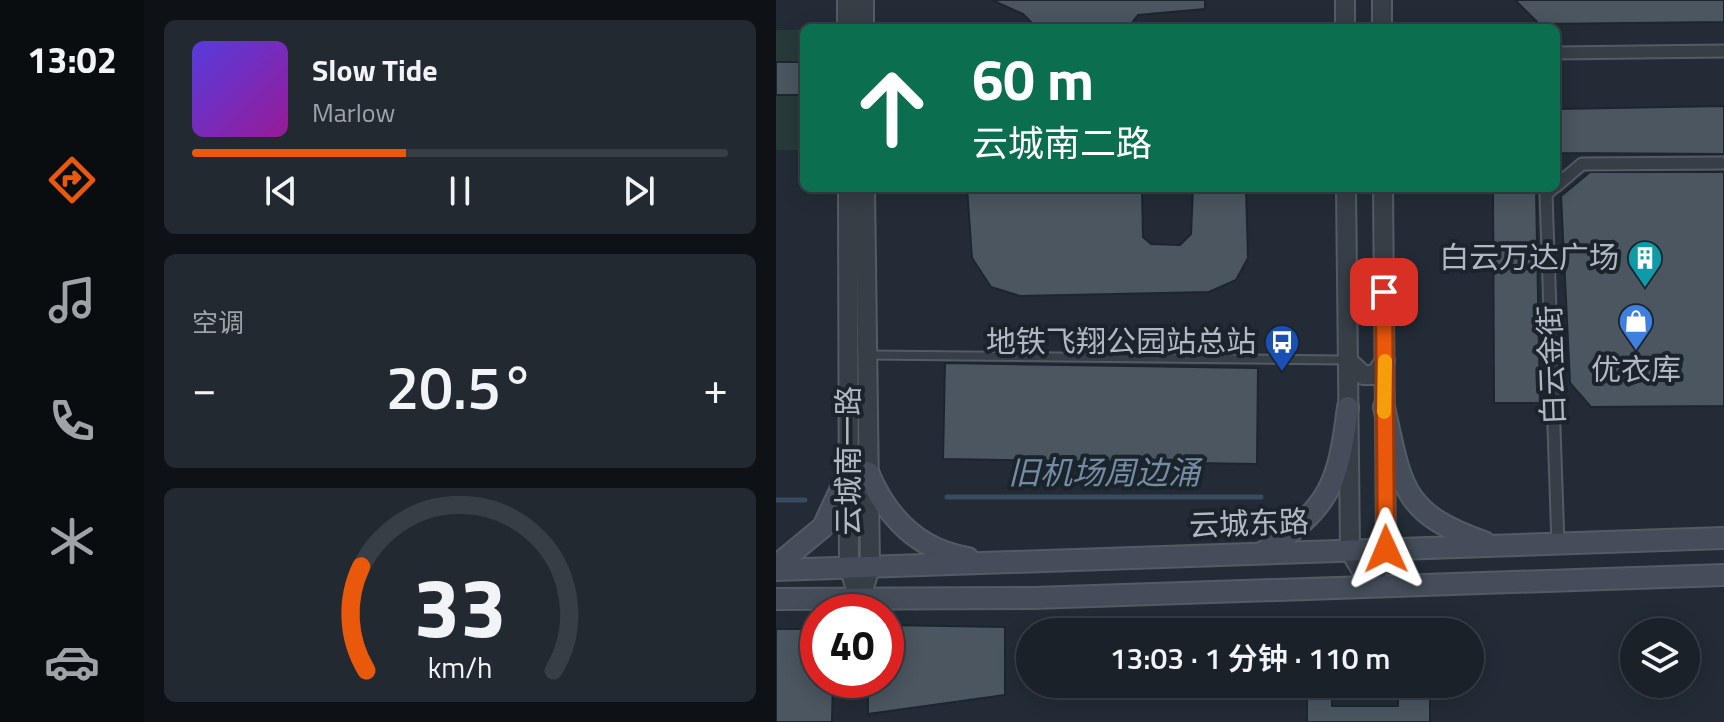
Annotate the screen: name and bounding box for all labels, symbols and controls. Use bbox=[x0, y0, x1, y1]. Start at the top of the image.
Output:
text: 13:02 bbox=[27, 32, 117, 87]
text: 60 m bbox=[972, 37, 1094, 122]
text: Slow Tide bbox=[312, 47, 437, 93]
icon: ahead bbox=[840, 56, 944, 160]
text: Marlow bbox=[312, 93, 395, 132]
text: 云城南二路 bbox=[972, 115, 1152, 170]
icon: directions bbox=[44, 152, 100, 208]
icon: previous bbox=[259, 169, 303, 213]
icon: pause bbox=[438, 169, 482, 213]
icon: next bbox=[617, 169, 661, 213]
place label: 白云万达广场 bbox=[1439, 234, 1619, 280]
building icon: 白云万达广场 bbox=[1626, 239, 1664, 289]
pin bbox=[1350, 258, 1418, 326]
icon: arrive bbox=[1362, 270, 1406, 314]
icon: music bbox=[44, 272, 100, 328]
shop icon: 优衣库 bbox=[1617, 302, 1655, 352]
text: 空调 bbox=[192, 303, 244, 342]
street label: 白云金街 bbox=[1526, 304, 1576, 426]
place label: 地铁飞翔公园站总站 bbox=[986, 318, 1256, 364]
bus stop icon: 地铁飞翔公园站总站 bbox=[1263, 323, 1301, 373]
text: 20.5° bbox=[386, 341, 534, 432]
place label: 优衣库 bbox=[1591, 346, 1681, 392]
text: − bbox=[192, 354, 217, 421]
text: + bbox=[703, 354, 728, 421]
street label: 云城南一路 bbox=[825, 386, 871, 536]
icon: phone bbox=[44, 393, 100, 449]
water label: 旧机场周边涌 bbox=[1008, 448, 1203, 496]
street label: 云城东路 bbox=[1188, 498, 1310, 548]
position arrow bbox=[1344, 507, 1428, 591]
icon: climate bbox=[44, 513, 100, 569]
text: 33 bbox=[413, 543, 507, 669]
speed limit sign: 40 bbox=[800, 594, 904, 698]
map controls bbox=[1620, 618, 1700, 698]
button: layers bbox=[1620, 618, 1700, 698]
icon: car bbox=[44, 634, 100, 690]
text: 13:03 · 1 分钟 · 110 m bbox=[1110, 635, 1390, 681]
text: km/h bbox=[428, 646, 492, 689]

